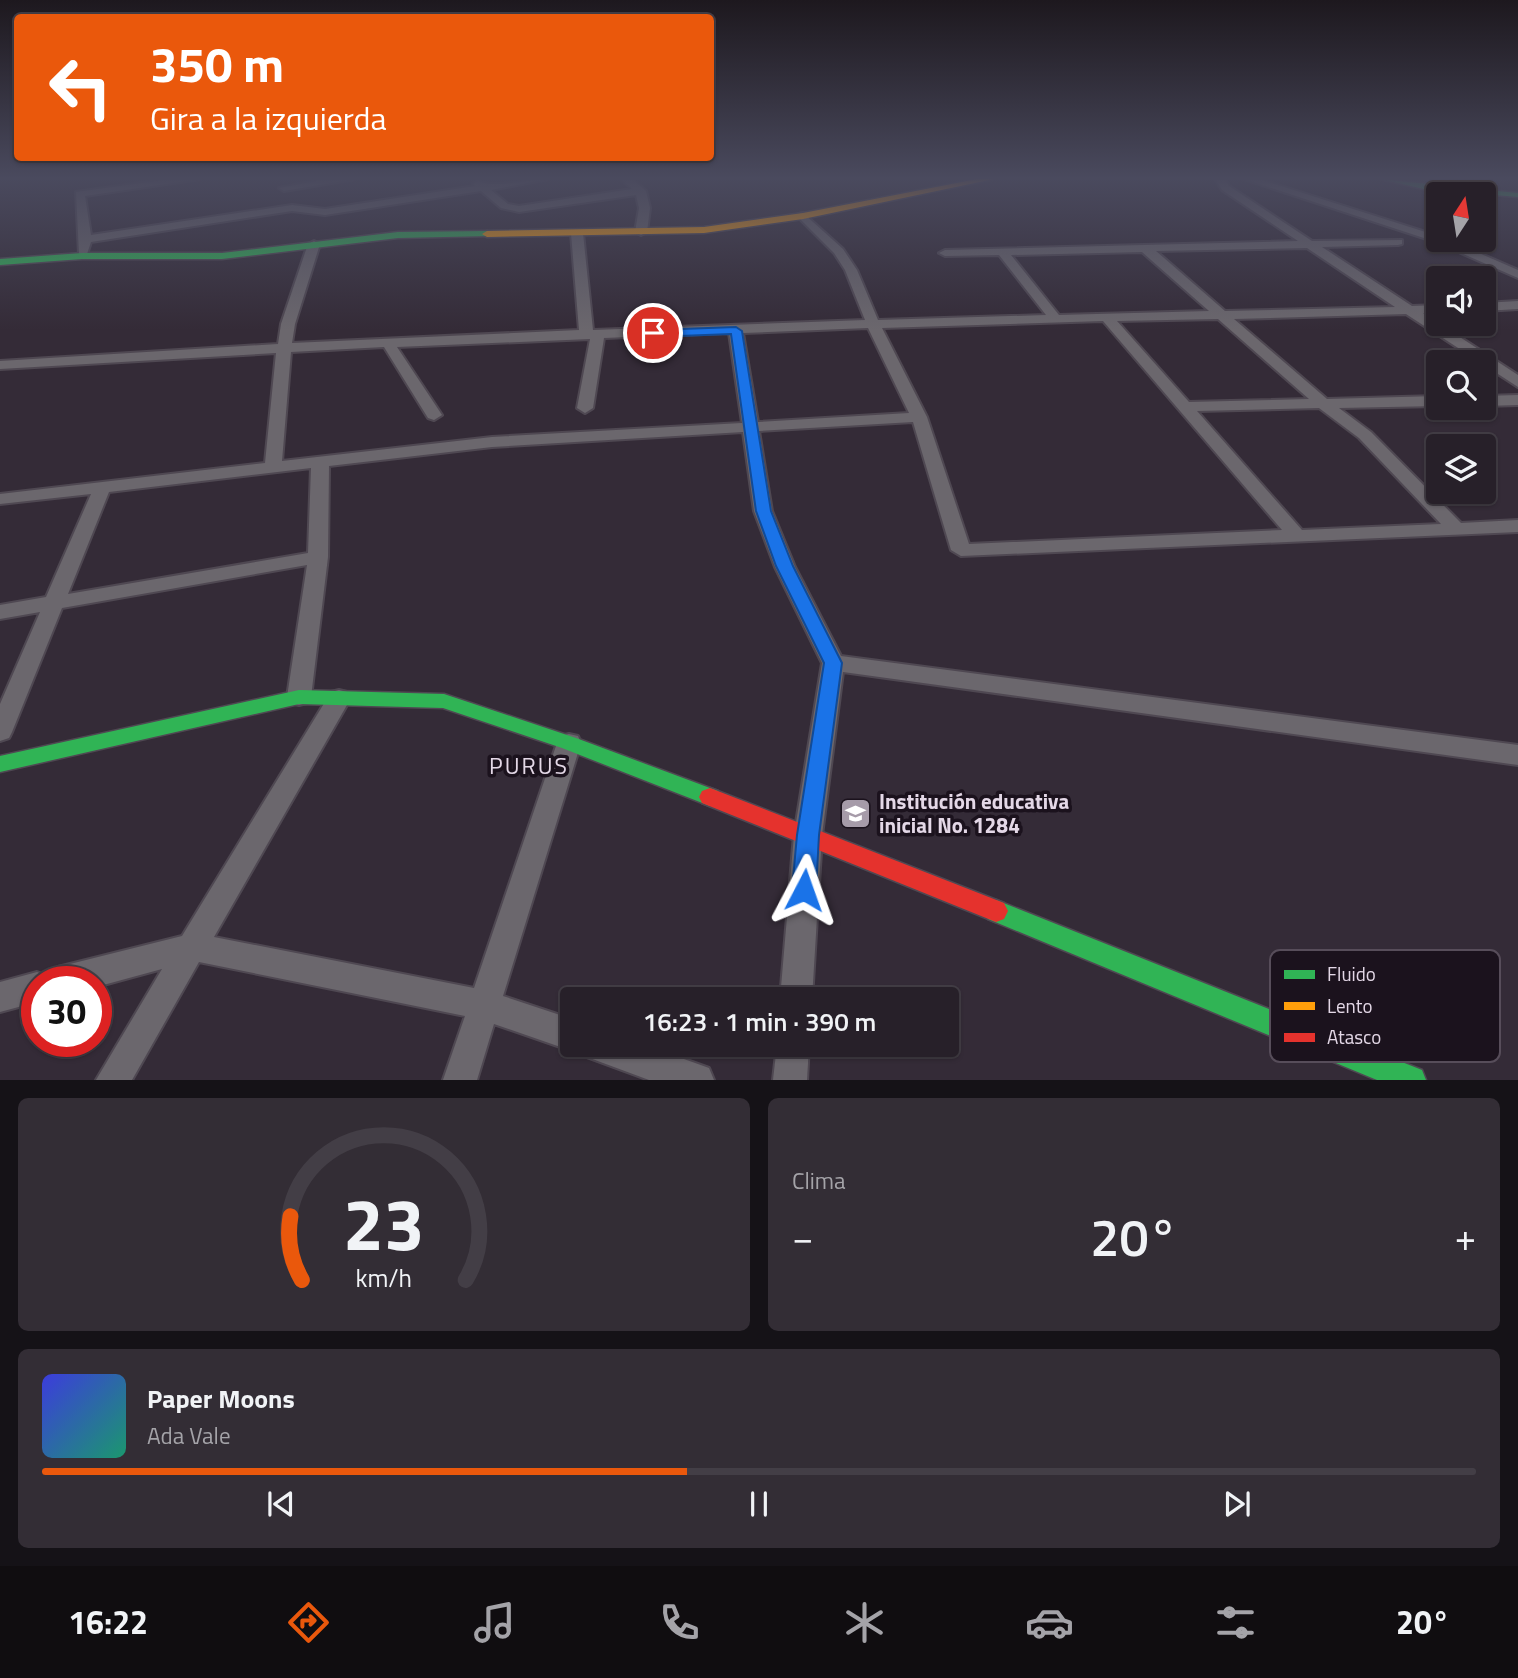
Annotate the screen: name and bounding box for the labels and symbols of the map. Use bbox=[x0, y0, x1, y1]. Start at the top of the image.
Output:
north arrow bbox=[1426, 182, 1496, 252]
pin bbox=[623, 303, 683, 363]
district label: PURUS bbox=[489, 748, 569, 783]
place label: Institución educativa inicial No. 1284 bbox=[879, 785, 1069, 841]
school or university icon: Institución educativa inicial No. 1284 bbox=[839, 796, 873, 830]
position arrow bbox=[767, 853, 841, 927]
legend bbox=[1270, 950, 1500, 1062]
text: Fluido bbox=[1327, 959, 1376, 988]
speed limit sign: 30 bbox=[21, 966, 112, 1057]
text: Lento bbox=[1327, 991, 1372, 1020]
text: Atasco bbox=[1327, 1022, 1381, 1051]

